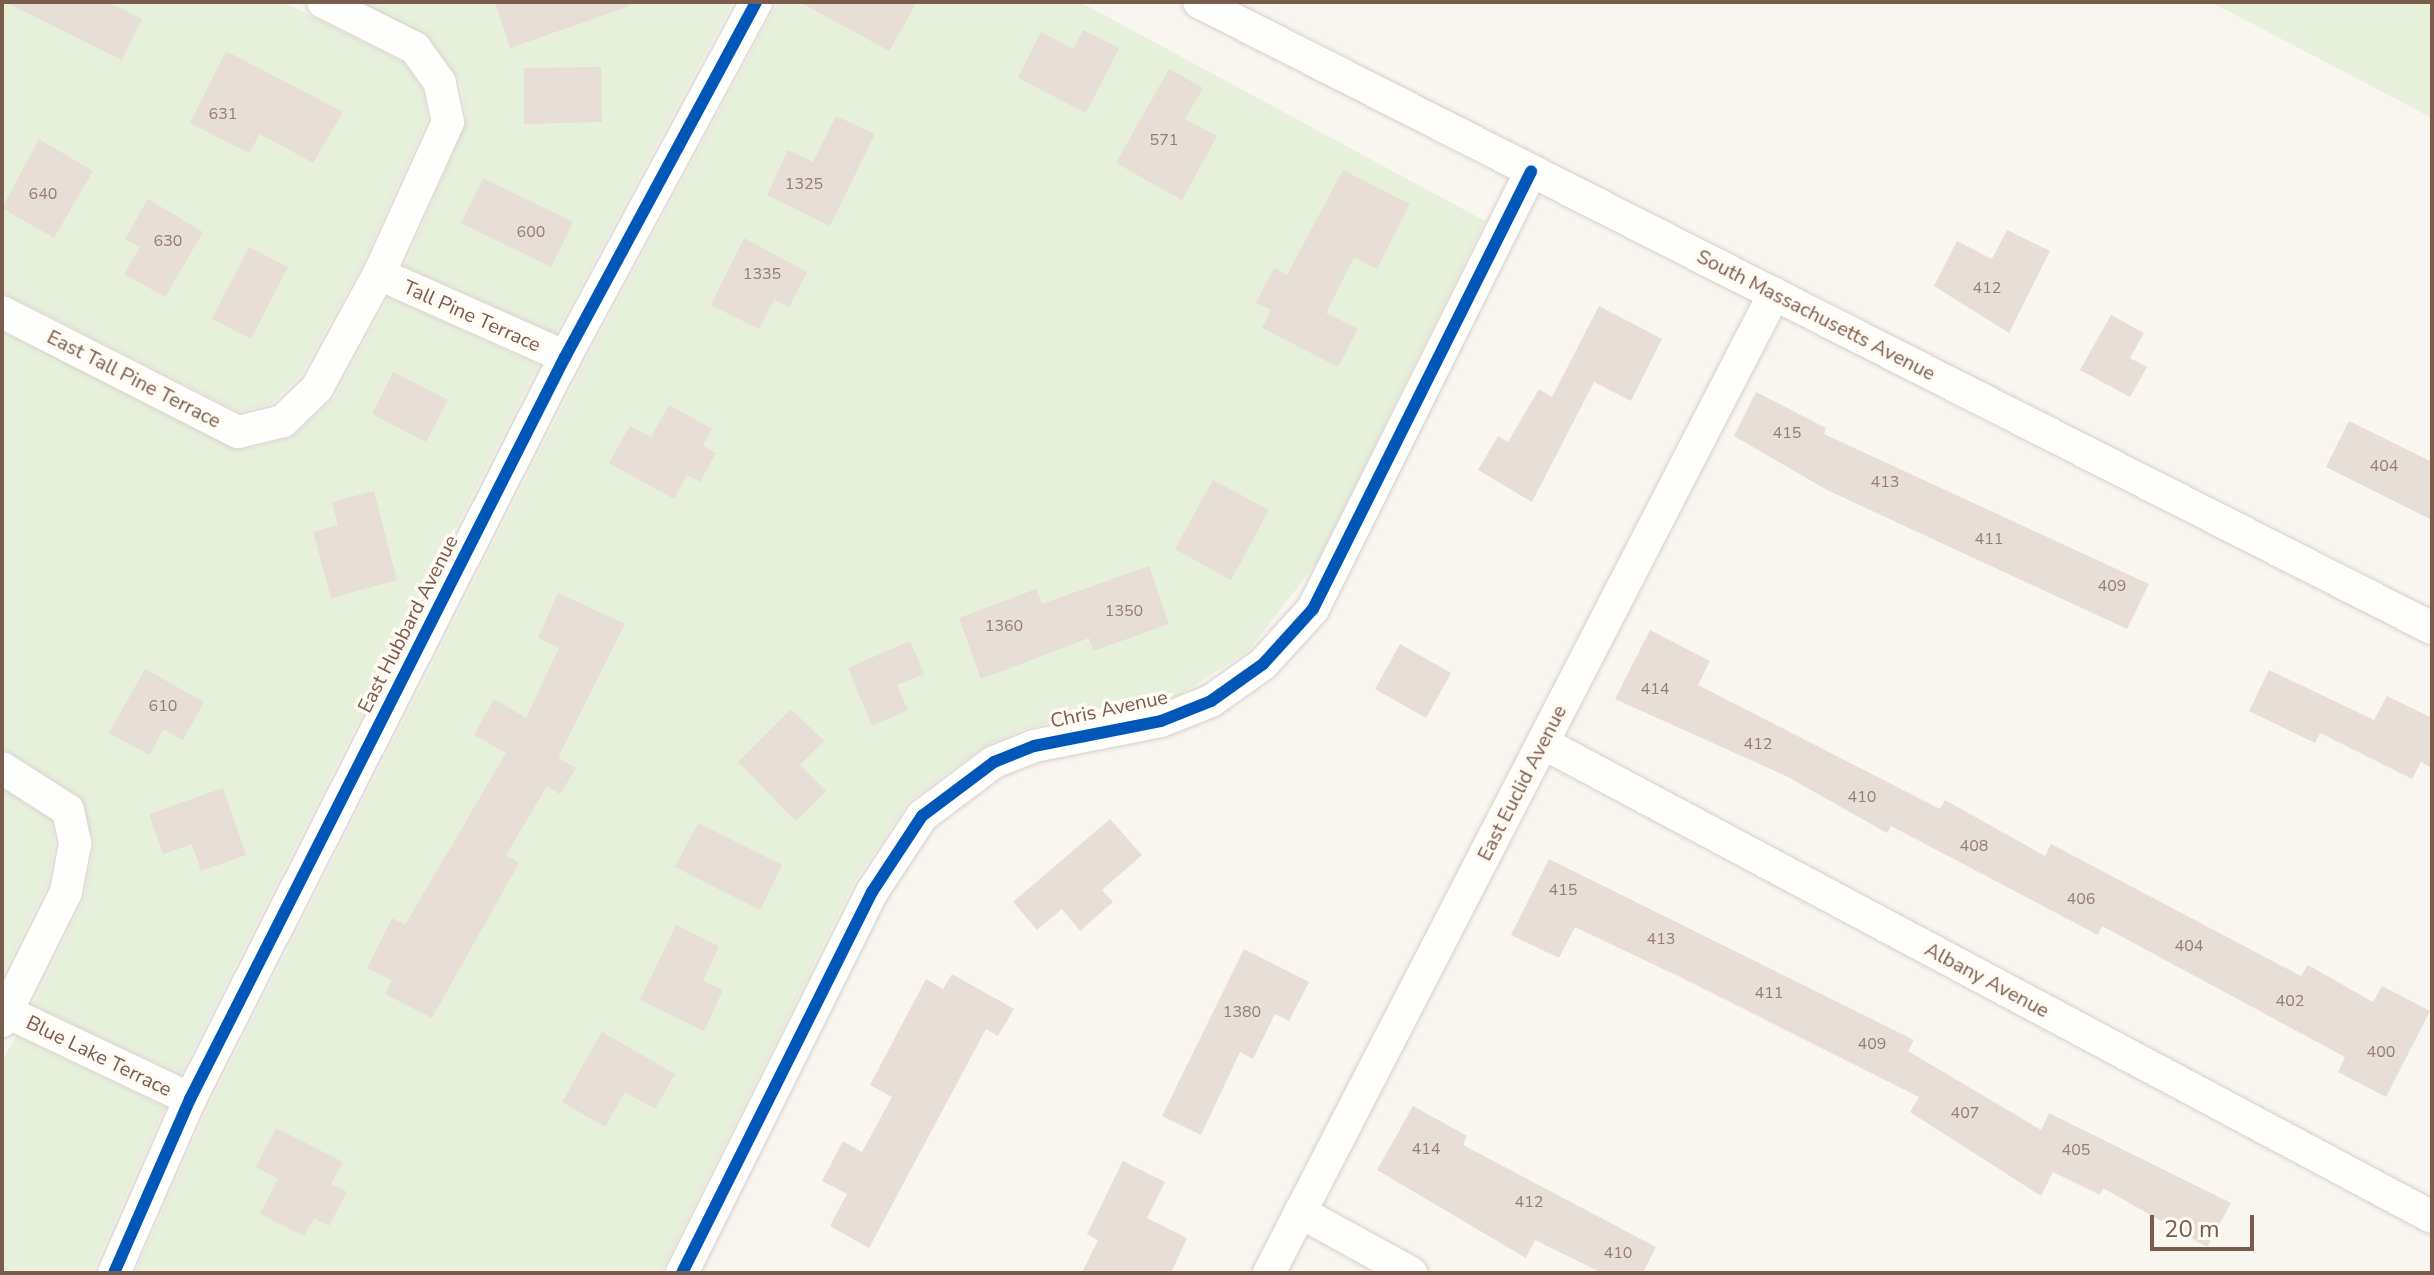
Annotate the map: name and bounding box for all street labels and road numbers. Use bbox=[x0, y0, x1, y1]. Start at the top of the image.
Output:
street label: South Massachusetts Avenue bbox=[1693, 244, 1939, 386]
street label: Tall Pine Terrace bbox=[399, 275, 545, 357]
street label: East Tall Pine Terrace bbox=[43, 325, 225, 433]
street label: East Hubbard Avenue bbox=[353, 531, 463, 717]
street label: Chris Avenue bbox=[1048, 685, 1170, 733]
street label: East Euclid Avenue bbox=[1472, 701, 1572, 865]
street label: Albany Avenue bbox=[1921, 937, 2053, 1023]
street label: Blue Lake Terrace bbox=[22, 1010, 176, 1102]

